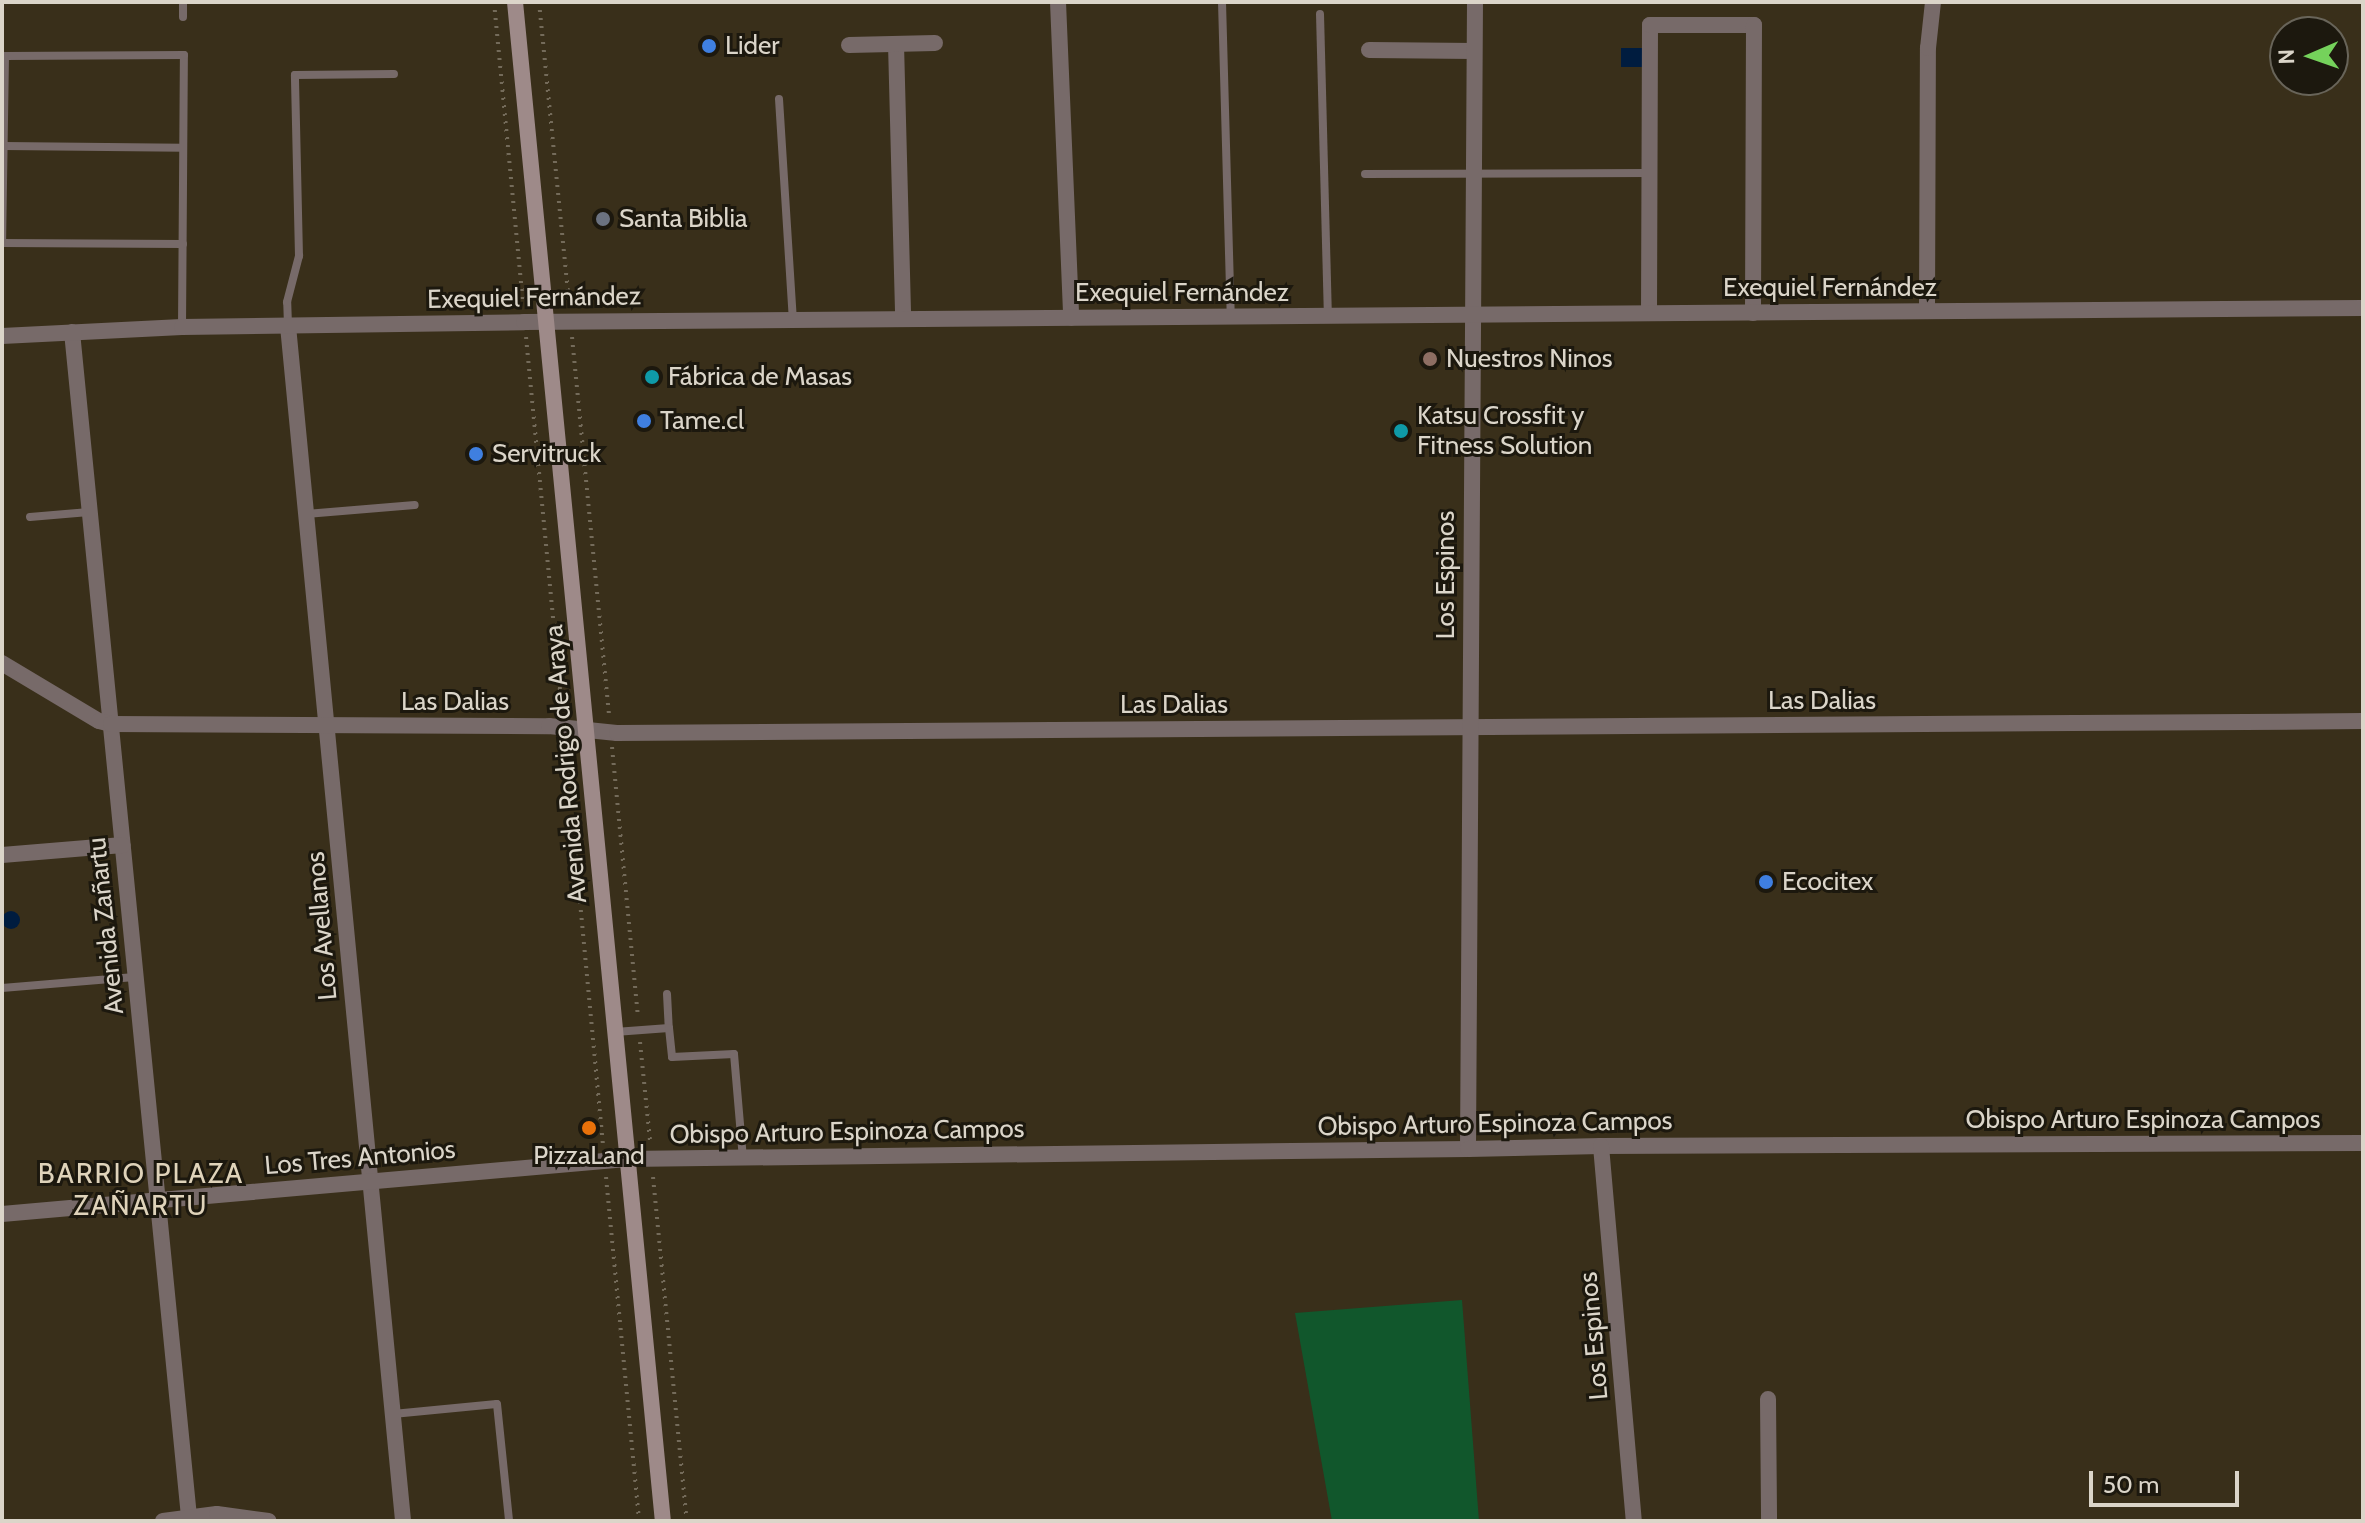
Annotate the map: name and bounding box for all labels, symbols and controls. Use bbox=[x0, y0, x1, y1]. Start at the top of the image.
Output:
north arrow bbox=[2269, 16, 2349, 96]
place label: Lider bbox=[725, 30, 779, 62]
marker: Lider bbox=[700, 37, 718, 55]
text: N bbox=[2273, 49, 2300, 65]
place label: Santa Biblia bbox=[619, 203, 748, 235]
marker: Santa Biblia bbox=[594, 210, 612, 228]
street label: Exequiel Fernández bbox=[1723, 272, 1937, 304]
street label: Exequiel Fernández bbox=[1075, 277, 1289, 309]
street label: Exequiel Fernández bbox=[427, 281, 641, 315]
place label: Nuestros Ninos bbox=[1446, 343, 1612, 375]
marker: Nuestros Ninos bbox=[1421, 350, 1439, 368]
place label: Fábrica de Masas bbox=[668, 361, 852, 393]
marker: Fábrica de Masas bbox=[643, 368, 661, 386]
place label: Katsu Crossfit y Fitness Solution bbox=[1417, 400, 1592, 462]
place label: Tame.cl bbox=[660, 405, 744, 437]
marker: Tame.cl bbox=[635, 412, 653, 430]
marker: Katsu Crossfit y Fitness Solution bbox=[1392, 422, 1410, 440]
place label: Servitruck bbox=[492, 438, 601, 470]
marker: Servitruck bbox=[467, 445, 485, 463]
street label: Los Espinos bbox=[1430, 511, 1462, 639]
street label: Avenida Rodrigo de Araya bbox=[538, 623, 594, 905]
street label: Las Dalias bbox=[1768, 685, 1876, 717]
street label: Las Dalias bbox=[401, 686, 509, 718]
street label: Las Dalias bbox=[1120, 689, 1228, 721]
street label: Avenida Zañartu bbox=[81, 836, 131, 1016]
street label: Los Avellanos bbox=[300, 850, 344, 1002]
place label: Ecocitex bbox=[1782, 866, 1873, 898]
marker: Ecocitex bbox=[1757, 873, 1775, 891]
street label: Obispo Arturo Espinoza Campos bbox=[1966, 1104, 2320, 1136]
street label: Obispo Arturo Espinoza Campos bbox=[1317, 1105, 1673, 1143]
street label: Obispo Arturo Espinoza Campos bbox=[669, 1113, 1025, 1151]
marker: PizzaLand bbox=[580, 1119, 598, 1137]
street label: Los Tres Antonios bbox=[263, 1134, 457, 1182]
place label: PizzaLand bbox=[533, 1140, 645, 1172]
district label: BARRIO PLAZA ZAÑARTU bbox=[38, 1156, 244, 1222]
street label: Los Espinos bbox=[1573, 1271, 1615, 1401]
scale bar bbox=[2093, 1455, 2243, 1505]
text: 50 m bbox=[2103, 1470, 2159, 1499]

